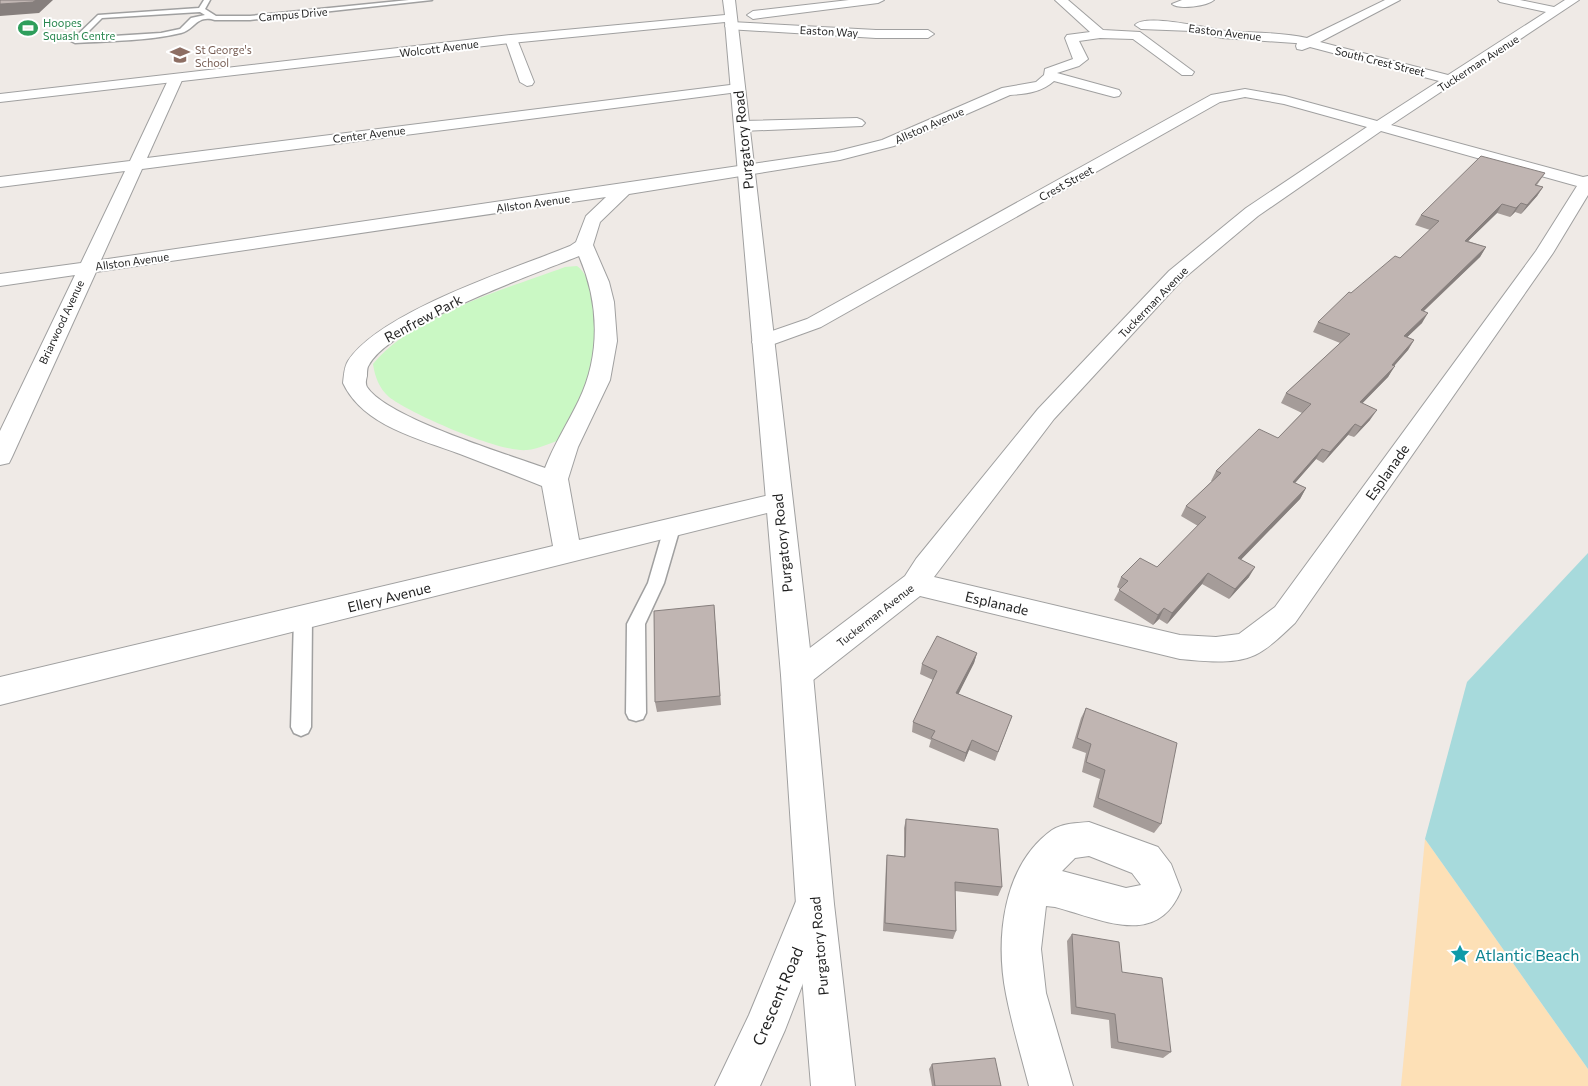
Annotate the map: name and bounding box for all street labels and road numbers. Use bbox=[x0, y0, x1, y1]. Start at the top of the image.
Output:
street label: Campus Drive bbox=[258, 4, 328, 23]
street label: Easton Avenue bbox=[1188, 21, 1262, 43]
street label: Easton Way bbox=[799, 23, 859, 39]
street label: Tuckerman Avenue bbox=[1435, 32, 1521, 94]
street label: Wolcott Avenue bbox=[399, 37, 479, 59]
street label: South Crest Street bbox=[1334, 44, 1427, 79]
street label: Purgatory Road bbox=[729, 90, 757, 190]
street label: Allston Avenue bbox=[892, 104, 966, 146]
street label: Center Avenue bbox=[332, 123, 406, 145]
street label: Crest Street bbox=[1037, 162, 1096, 203]
street label: Allston Avenue bbox=[495, 191, 571, 215]
street label: Allston Avenue bbox=[94, 249, 170, 273]
street label: Tuckerman Avenue bbox=[1116, 264, 1190, 340]
street label: Briarwood Avenue bbox=[36, 278, 86, 366]
street label: Renfrew Park bbox=[381, 290, 465, 346]
street label: Esplanade bbox=[1362, 441, 1412, 503]
street label: Purgatory Road bbox=[768, 493, 796, 593]
street label: Ellery Avenue bbox=[346, 578, 432, 616]
street label: Tuckerman Avenue bbox=[834, 581, 916, 649]
street label: Esplanade bbox=[964, 587, 1030, 619]
street label: Purgatory Road bbox=[806, 896, 832, 996]
street label: Crescent Road bbox=[748, 944, 806, 1048]

